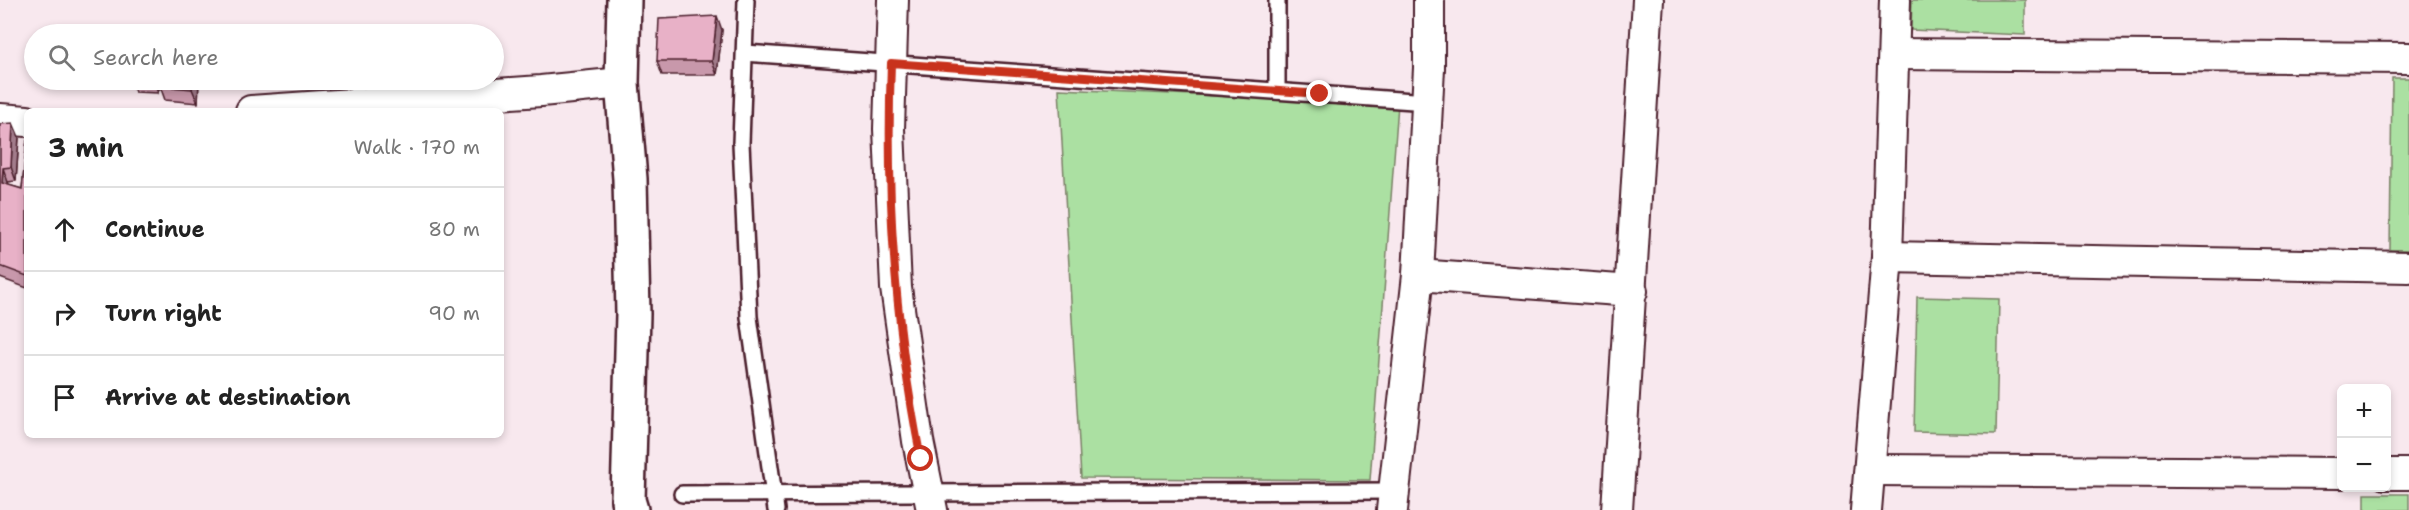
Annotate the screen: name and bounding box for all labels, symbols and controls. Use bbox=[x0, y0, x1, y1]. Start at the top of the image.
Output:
search box bbox=[24, 24, 504, 90]
icon: search bbox=[45, 41, 78, 74]
text: Search here bbox=[93, 43, 219, 72]
route end bbox=[1306, 80, 1332, 106]
text: 3 min bbox=[48, 130, 124, 165]
text: Walk · 170 m bbox=[354, 134, 480, 160]
icon: ahead bbox=[48, 213, 81, 246]
text: Continue bbox=[105, 215, 205, 244]
text: 80 m bbox=[428, 216, 480, 242]
icon: right bbox=[48, 297, 81, 330]
text: Turn right bbox=[105, 299, 222, 328]
text: 90 m bbox=[428, 300, 480, 326]
icon: arrive bbox=[48, 381, 81, 414]
text: Arrive at destination bbox=[105, 383, 351, 412]
map controls bbox=[2337, 384, 2391, 492]
button: + bbox=[2337, 384, 2391, 438]
button: − bbox=[2337, 438, 2391, 492]
route start bbox=[907, 445, 933, 471]

